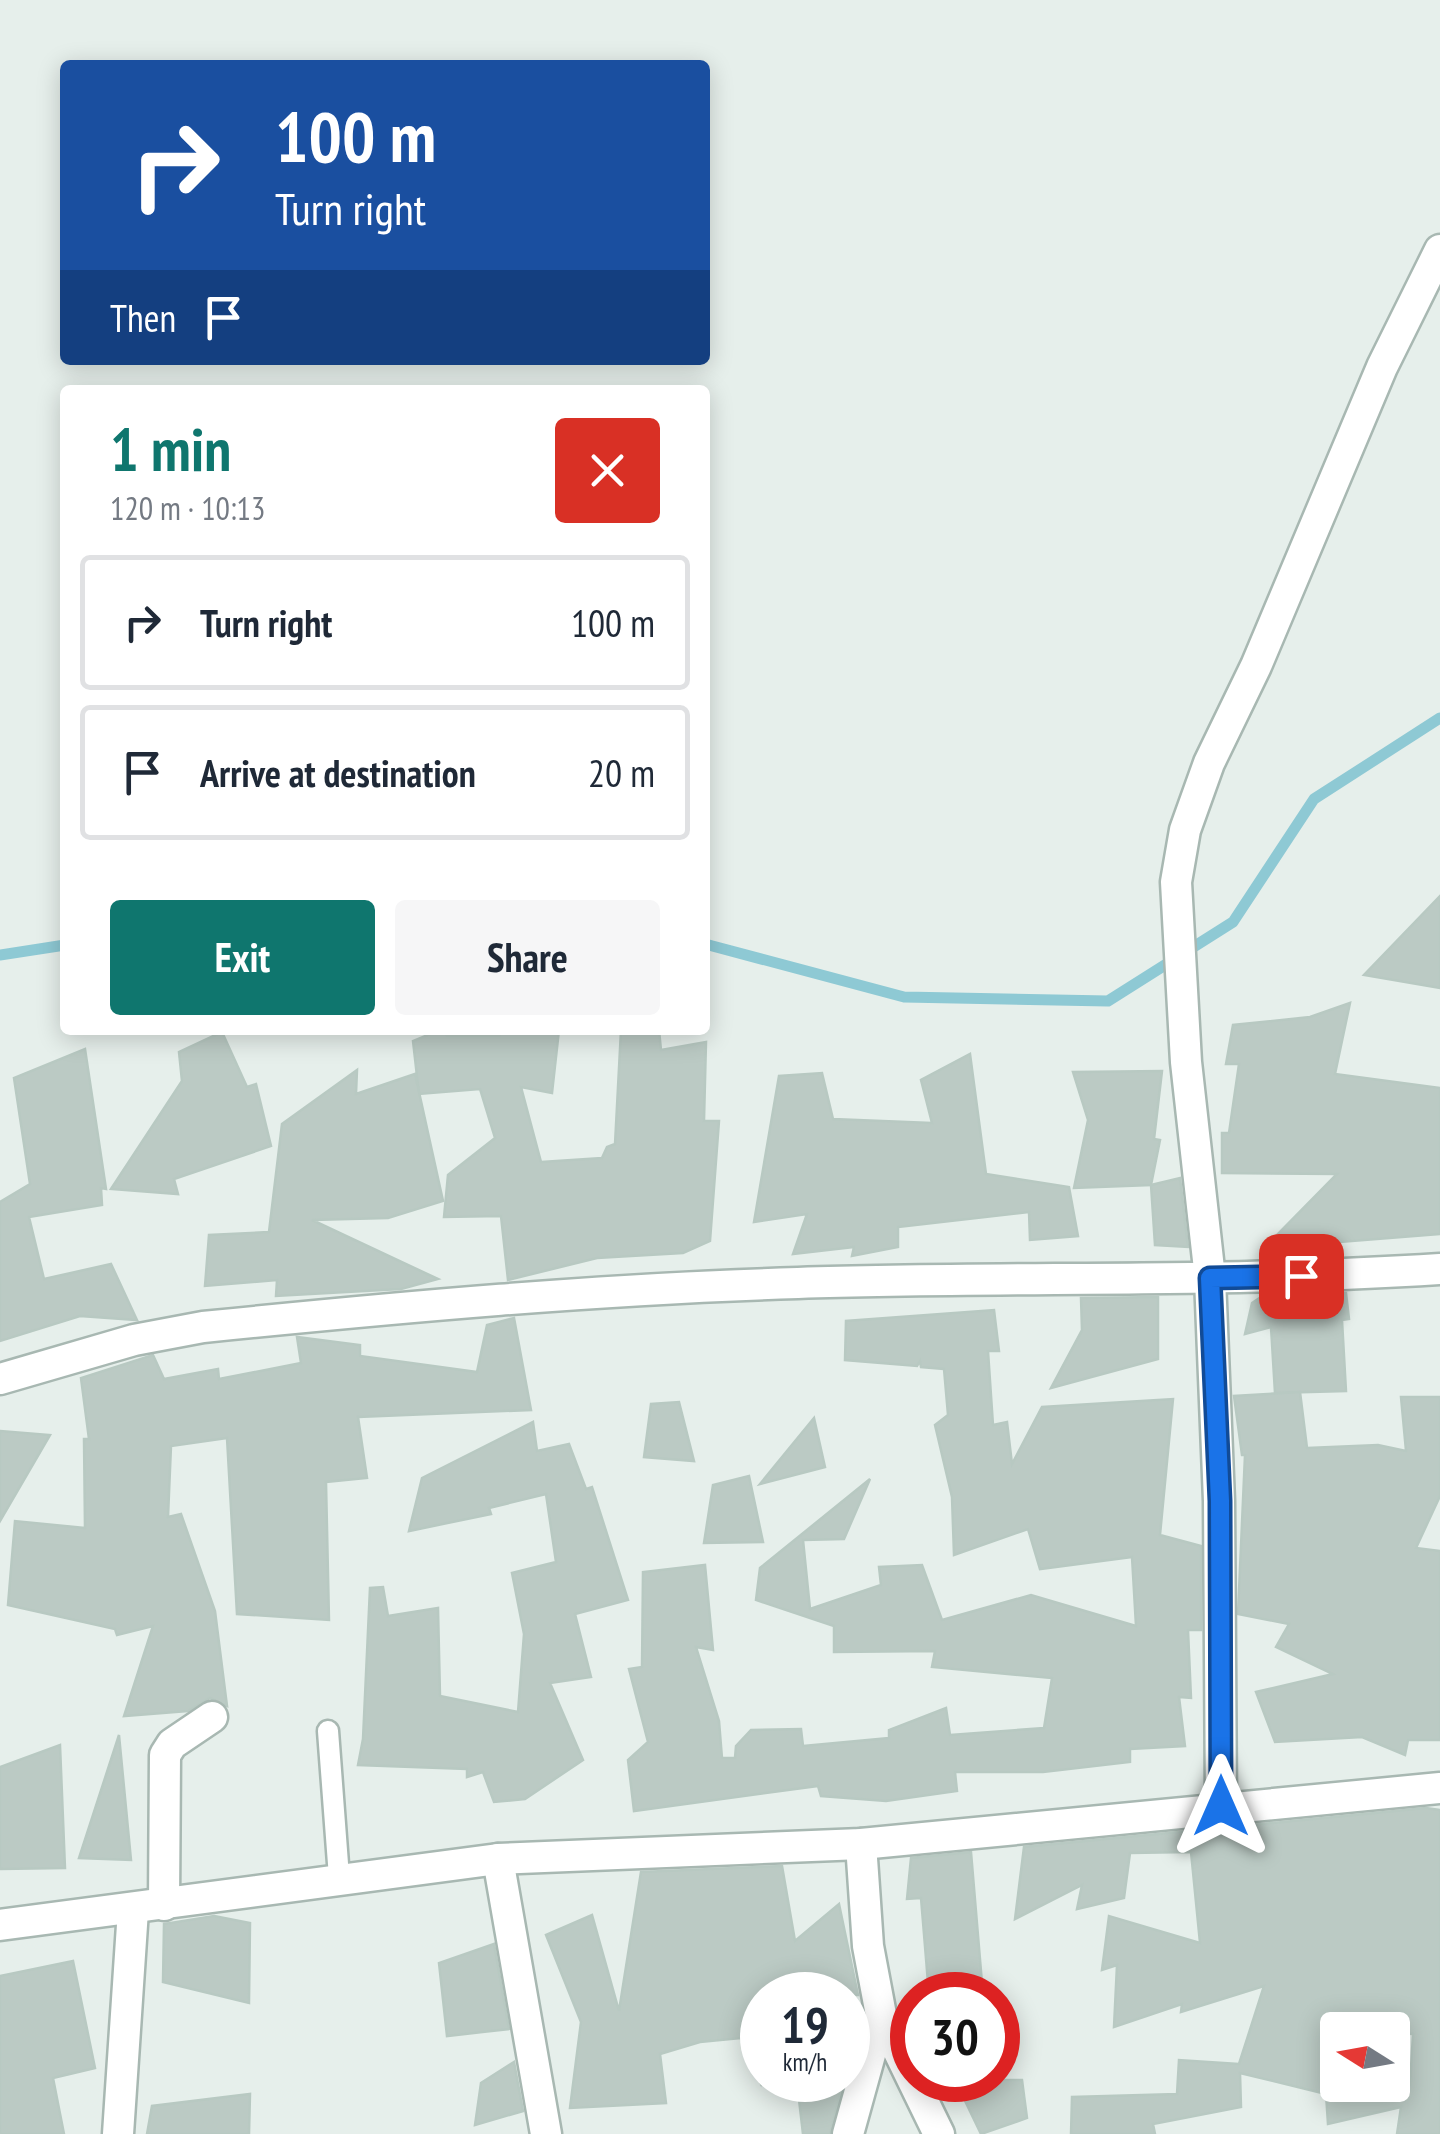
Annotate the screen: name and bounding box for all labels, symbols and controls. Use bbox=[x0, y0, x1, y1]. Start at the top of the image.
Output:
text: 100 m bbox=[275, 91, 436, 181]
icon: right bbox=[110, 100, 240, 230]
text: Turn right bbox=[275, 179, 426, 237]
icon: arrive bbox=[196, 290, 251, 345]
text: Then bbox=[110, 293, 176, 342]
text: 1 min bbox=[110, 410, 231, 488]
button: close bbox=[555, 418, 660, 523]
text: 120 m · 10:13 bbox=[110, 487, 265, 529]
icon: right bbox=[115, 595, 170, 650]
text: Turn right bbox=[200, 598, 332, 647]
text: 100 m bbox=[571, 598, 655, 647]
icon: arrive bbox=[115, 745, 170, 800]
text: Arrive at destination bbox=[200, 748, 476, 797]
text: 20 m bbox=[588, 748, 655, 797]
button: Exit bbox=[110, 900, 375, 1015]
button: Share bbox=[395, 900, 660, 1015]
pin bbox=[1259, 1234, 1344, 1319]
icon: arrive bbox=[1274, 1249, 1329, 1304]
position arrow bbox=[1169, 1754, 1273, 1858]
speed limit sign: 30 bbox=[890, 1972, 1020, 2102]
text: 19 bbox=[781, 1992, 829, 2057]
north arrow bbox=[1320, 2012, 1410, 2102]
map controls bbox=[1320, 2012, 1410, 2102]
text: km/h bbox=[783, 2046, 827, 2078]

